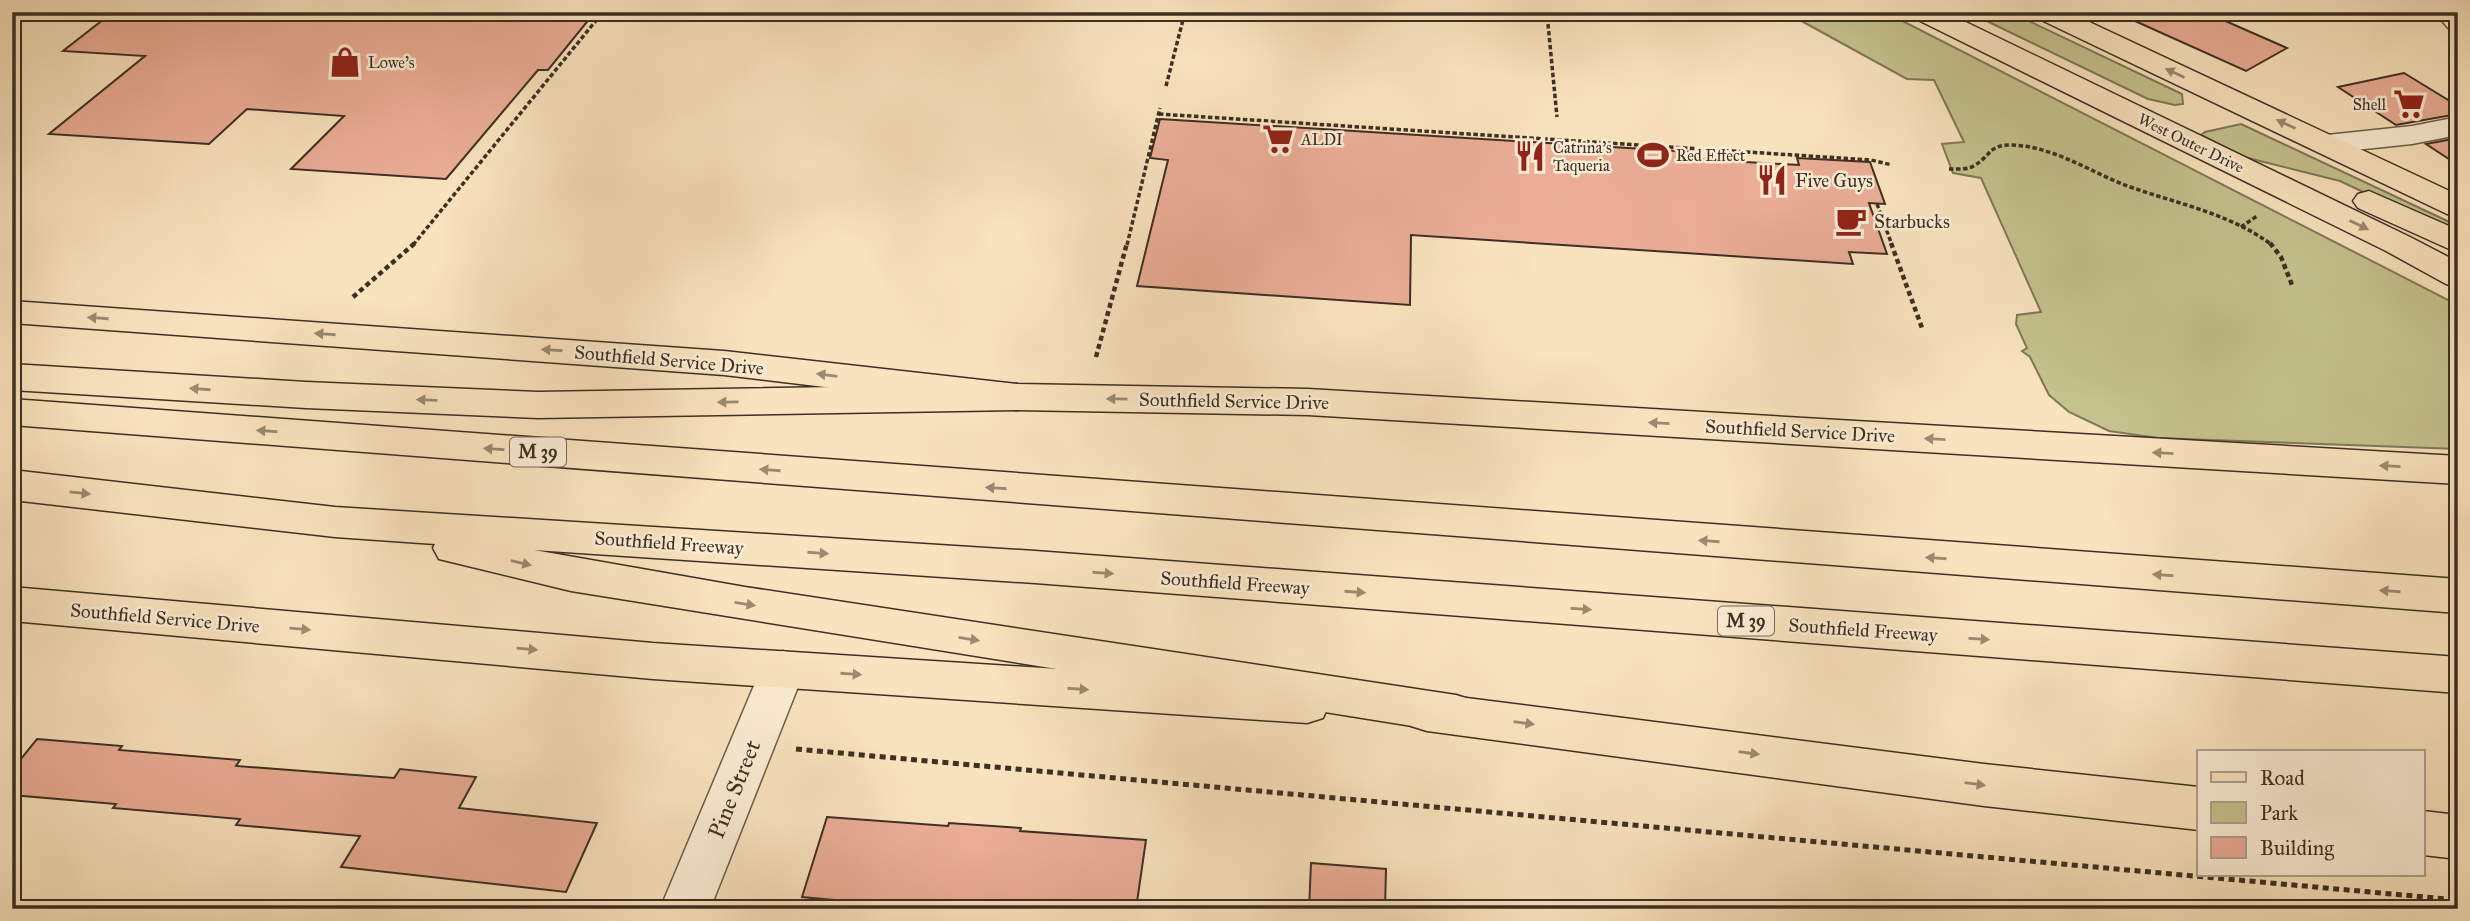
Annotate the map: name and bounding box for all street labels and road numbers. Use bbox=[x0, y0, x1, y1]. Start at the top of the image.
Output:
street label: West Outer Drive bbox=[2135, 109, 2247, 177]
street label: Southfield Service Drive bbox=[573, 340, 765, 380]
street label: Southfield Service Drive bbox=[1139, 388, 1329, 414]
street label: Southfield Service Drive bbox=[1704, 415, 1896, 447]
road number: M 39 bbox=[510, 438, 566, 466]
street label: Southfield Freeway bbox=[594, 526, 745, 560]
street label: Southfield Freeway bbox=[1160, 566, 1311, 600]
street label: Southfield Service Drive bbox=[69, 598, 261, 638]
road number: M 39 bbox=[1718, 606, 1774, 636]
street label: Southfield Freeway bbox=[1788, 613, 1939, 647]
street label: Pine Street bbox=[702, 736, 766, 842]

